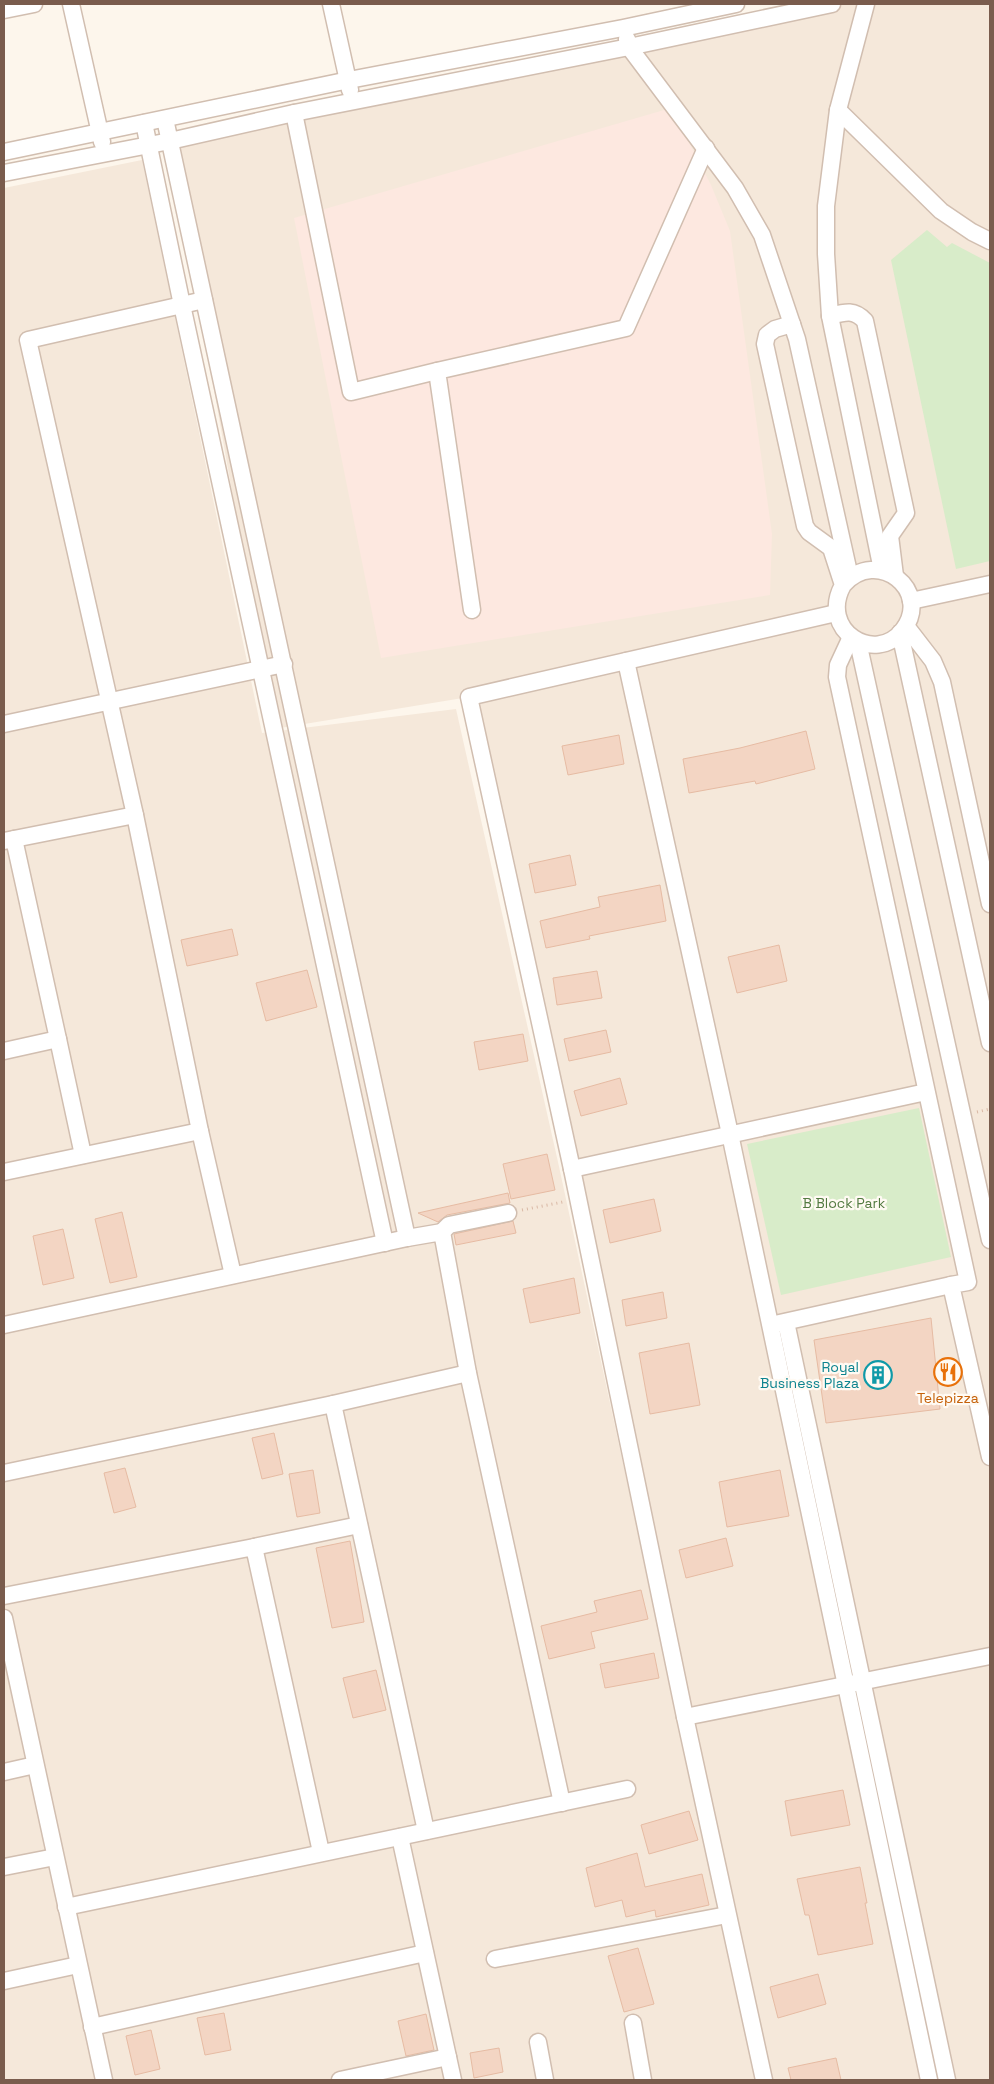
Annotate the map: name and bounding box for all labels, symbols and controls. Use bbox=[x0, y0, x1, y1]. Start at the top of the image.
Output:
park label: B Block Park bbox=[803, 1194, 886, 1212]
restaurant icon: Telepizza bbox=[933, 1357, 963, 1387]
place label: Royal Business Plaza bbox=[760, 1358, 859, 1392]
building icon: Royal Business Plaza bbox=[863, 1360, 893, 1390]
place label: Telepizza bbox=[917, 1389, 979, 1407]

